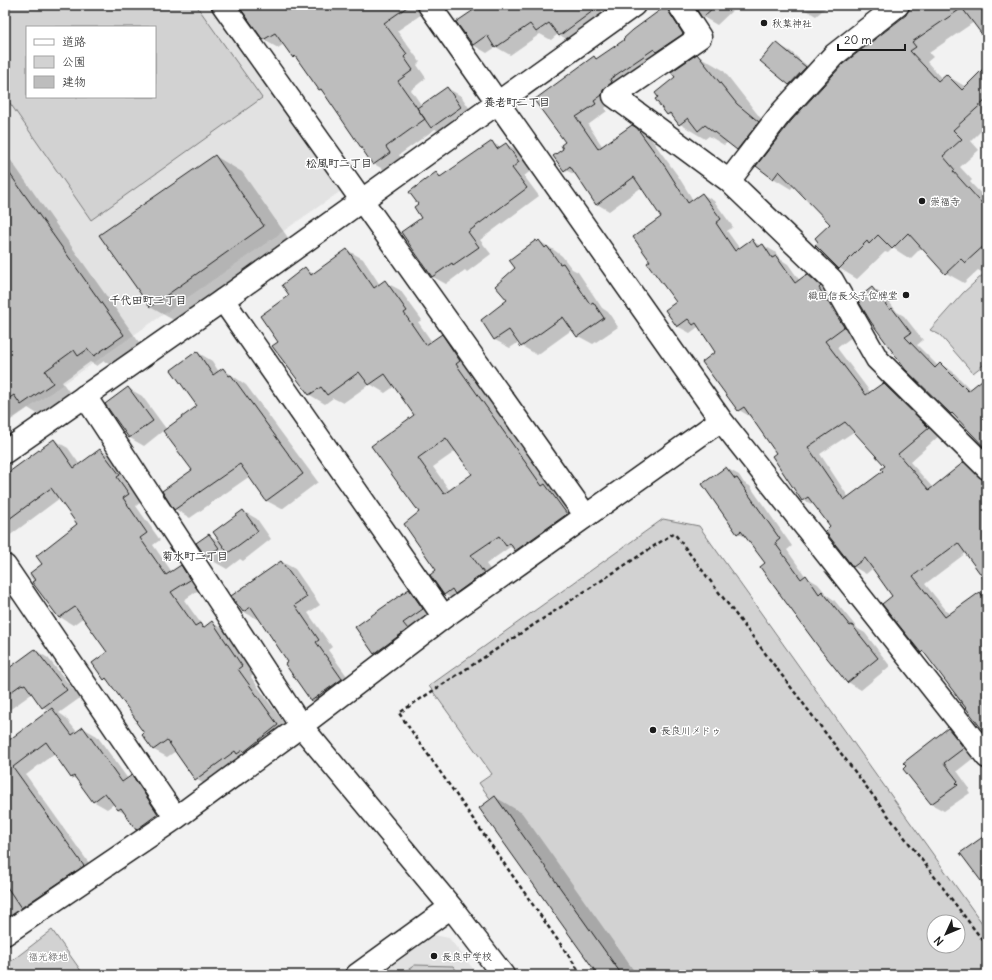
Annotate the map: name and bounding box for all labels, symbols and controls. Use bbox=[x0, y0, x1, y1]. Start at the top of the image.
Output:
place label: 秋葉神社 bbox=[772, 17, 812, 30]
marker: 秋葉神社 bbox=[759, 18, 769, 28]
legend bbox=[26, 26, 156, 98]
scale bar bbox=[838, 26, 905, 52]
text: 20 m bbox=[844, 32, 872, 47]
text: 道路 bbox=[62, 34, 86, 49]
text: 公園 bbox=[62, 54, 86, 69]
text: 建物 bbox=[62, 74, 86, 89]
district label: 養老町二丁目 bbox=[484, 95, 550, 109]
district label: 松風町二丁目 bbox=[306, 156, 372, 170]
place label: 崇福寺 bbox=[930, 195, 960, 208]
marker: 崇福寺 bbox=[917, 196, 927, 206]
place label: 織田信長父子位牌堂 bbox=[808, 289, 898, 302]
marker: 織田信長父子位牌堂 bbox=[901, 290, 911, 300]
district label: 千代田町二丁目 bbox=[110, 293, 187, 307]
district label: 菊水町二丁目 bbox=[162, 549, 228, 563]
place label: 長良川メドゥ bbox=[661, 724, 721, 737]
marker: 長良川メドゥ bbox=[648, 725, 658, 735]
north arrow bbox=[926, 914, 966, 954]
text: N bbox=[931, 933, 946, 949]
park label: 福光緑地 bbox=[28, 950, 68, 963]
place label: 長良中学校 bbox=[442, 950, 492, 963]
marker: 長良中学校 bbox=[429, 951, 439, 961]

